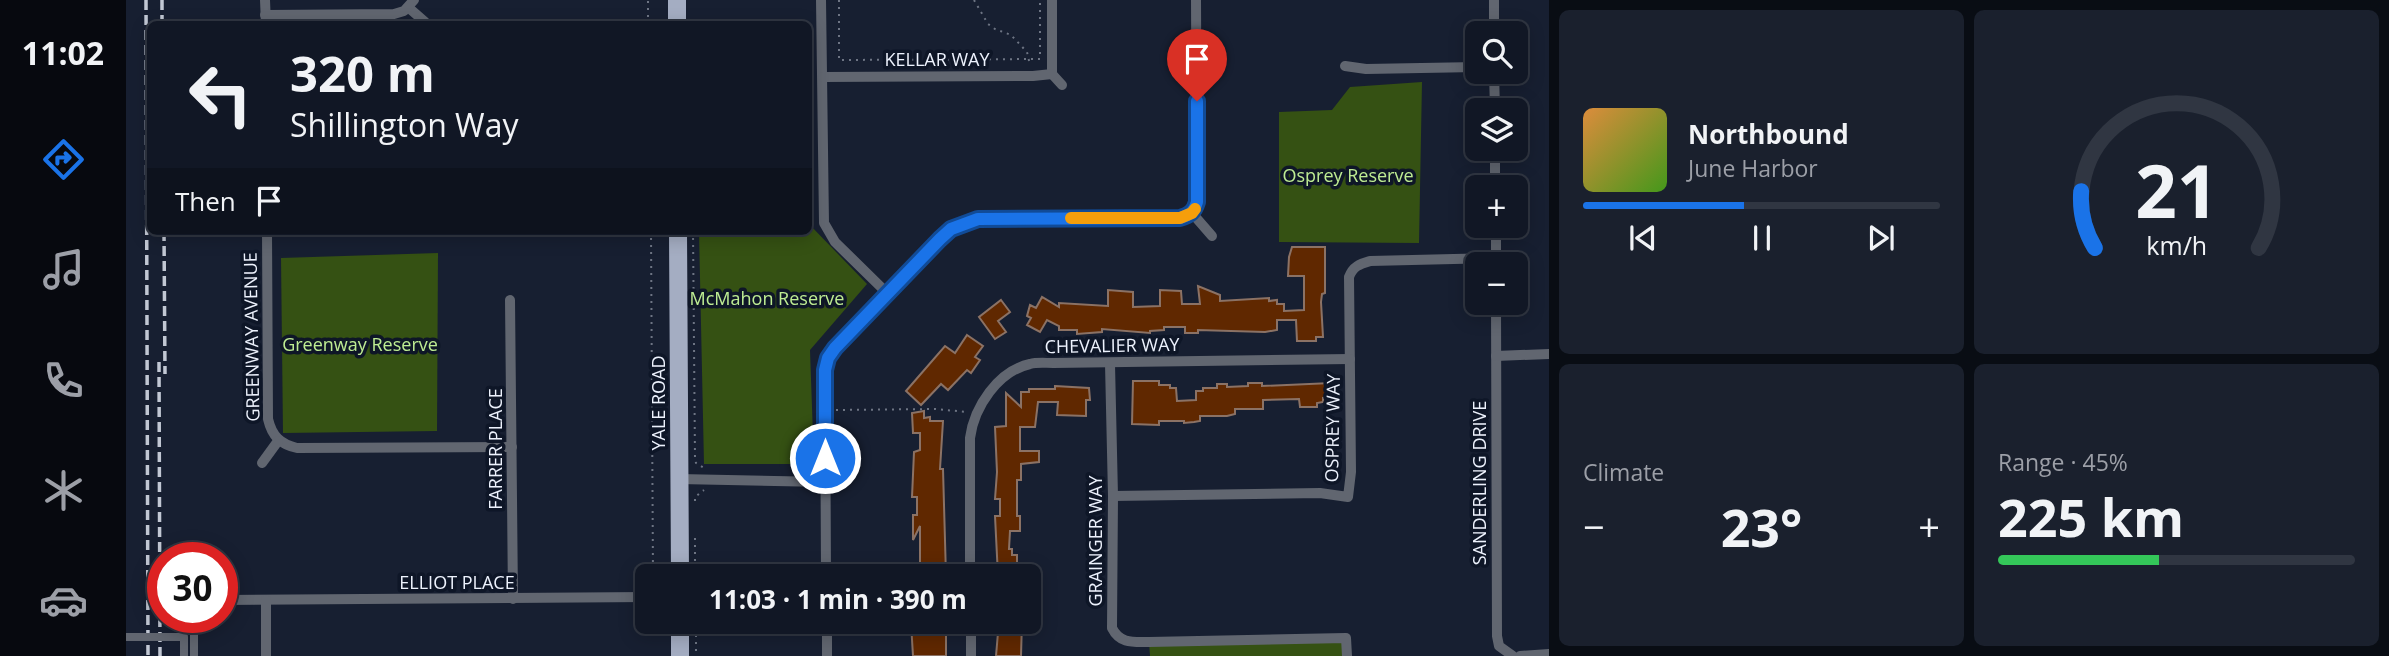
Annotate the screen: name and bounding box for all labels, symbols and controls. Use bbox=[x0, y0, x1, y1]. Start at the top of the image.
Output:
map controls bbox=[1465, 21, 1528, 315]
button: search bbox=[1465, 21, 1528, 84]
pin bbox=[1167, 29, 1227, 101]
text: 11:02 bbox=[22, 31, 104, 74]
text: 320 m bbox=[290, 40, 435, 106]
icon: arrive bbox=[1178, 40, 1216, 78]
street label: KELLAR WAY bbox=[884, 47, 990, 71]
icon: left bbox=[175, 49, 266, 140]
button: layers bbox=[1465, 98, 1528, 161]
text: Shillington Way bbox=[290, 103, 518, 146]
text: Northbound bbox=[1688, 116, 1849, 152]
icon: directions bbox=[39, 135, 88, 184]
text: 21 bbox=[2135, 141, 2218, 240]
text: June Harbor bbox=[1688, 152, 1818, 184]
park label: Osprey Reserve bbox=[1282, 163, 1414, 187]
button: + bbox=[1465, 175, 1528, 238]
icon: arrive bbox=[250, 182, 288, 220]
text: Then bbox=[175, 183, 236, 219]
icon: previous bbox=[1624, 219, 1662, 257]
icon: pause bbox=[1743, 219, 1781, 257]
icon: next bbox=[1862, 219, 1900, 257]
text: km/h bbox=[2146, 228, 2207, 262]
icon: music bbox=[39, 245, 88, 294]
street label: GREENWAY AVENUE bbox=[238, 252, 264, 422]
button: − bbox=[1465, 252, 1528, 315]
park label: McMahon Reserve bbox=[690, 286, 844, 310]
park label: Greenway Reserve bbox=[282, 332, 438, 356]
street label: CHEVALIER WAY bbox=[1044, 332, 1181, 358]
street label: YALE ROAD bbox=[646, 355, 670, 451]
icon: phone bbox=[39, 356, 88, 405]
street label: OSPREY WAY bbox=[1319, 373, 1345, 483]
street label: FARRER PLACE bbox=[483, 388, 507, 510]
street label: SANDERLING DRIVE bbox=[1467, 401, 1491, 565]
position arrow bbox=[788, 421, 862, 495]
text: Range · 45% bbox=[1998, 446, 2128, 478]
text: Climate bbox=[1583, 456, 1664, 488]
icon: climate bbox=[39, 466, 88, 515]
street label: GRAINGER WAY bbox=[1083, 475, 1107, 607]
text: 225 km bbox=[1998, 481, 2184, 552]
text: 23° bbox=[1721, 491, 1802, 562]
text: − bbox=[1583, 500, 1605, 552]
text: + bbox=[1918, 500, 1940, 552]
speed limit sign: 30 bbox=[147, 542, 238, 633]
street label: ELLIOT PLACE bbox=[399, 570, 515, 594]
icon: car bbox=[39, 576, 88, 625]
text: 11:03 · 1 min · 390 m bbox=[709, 581, 967, 617]

